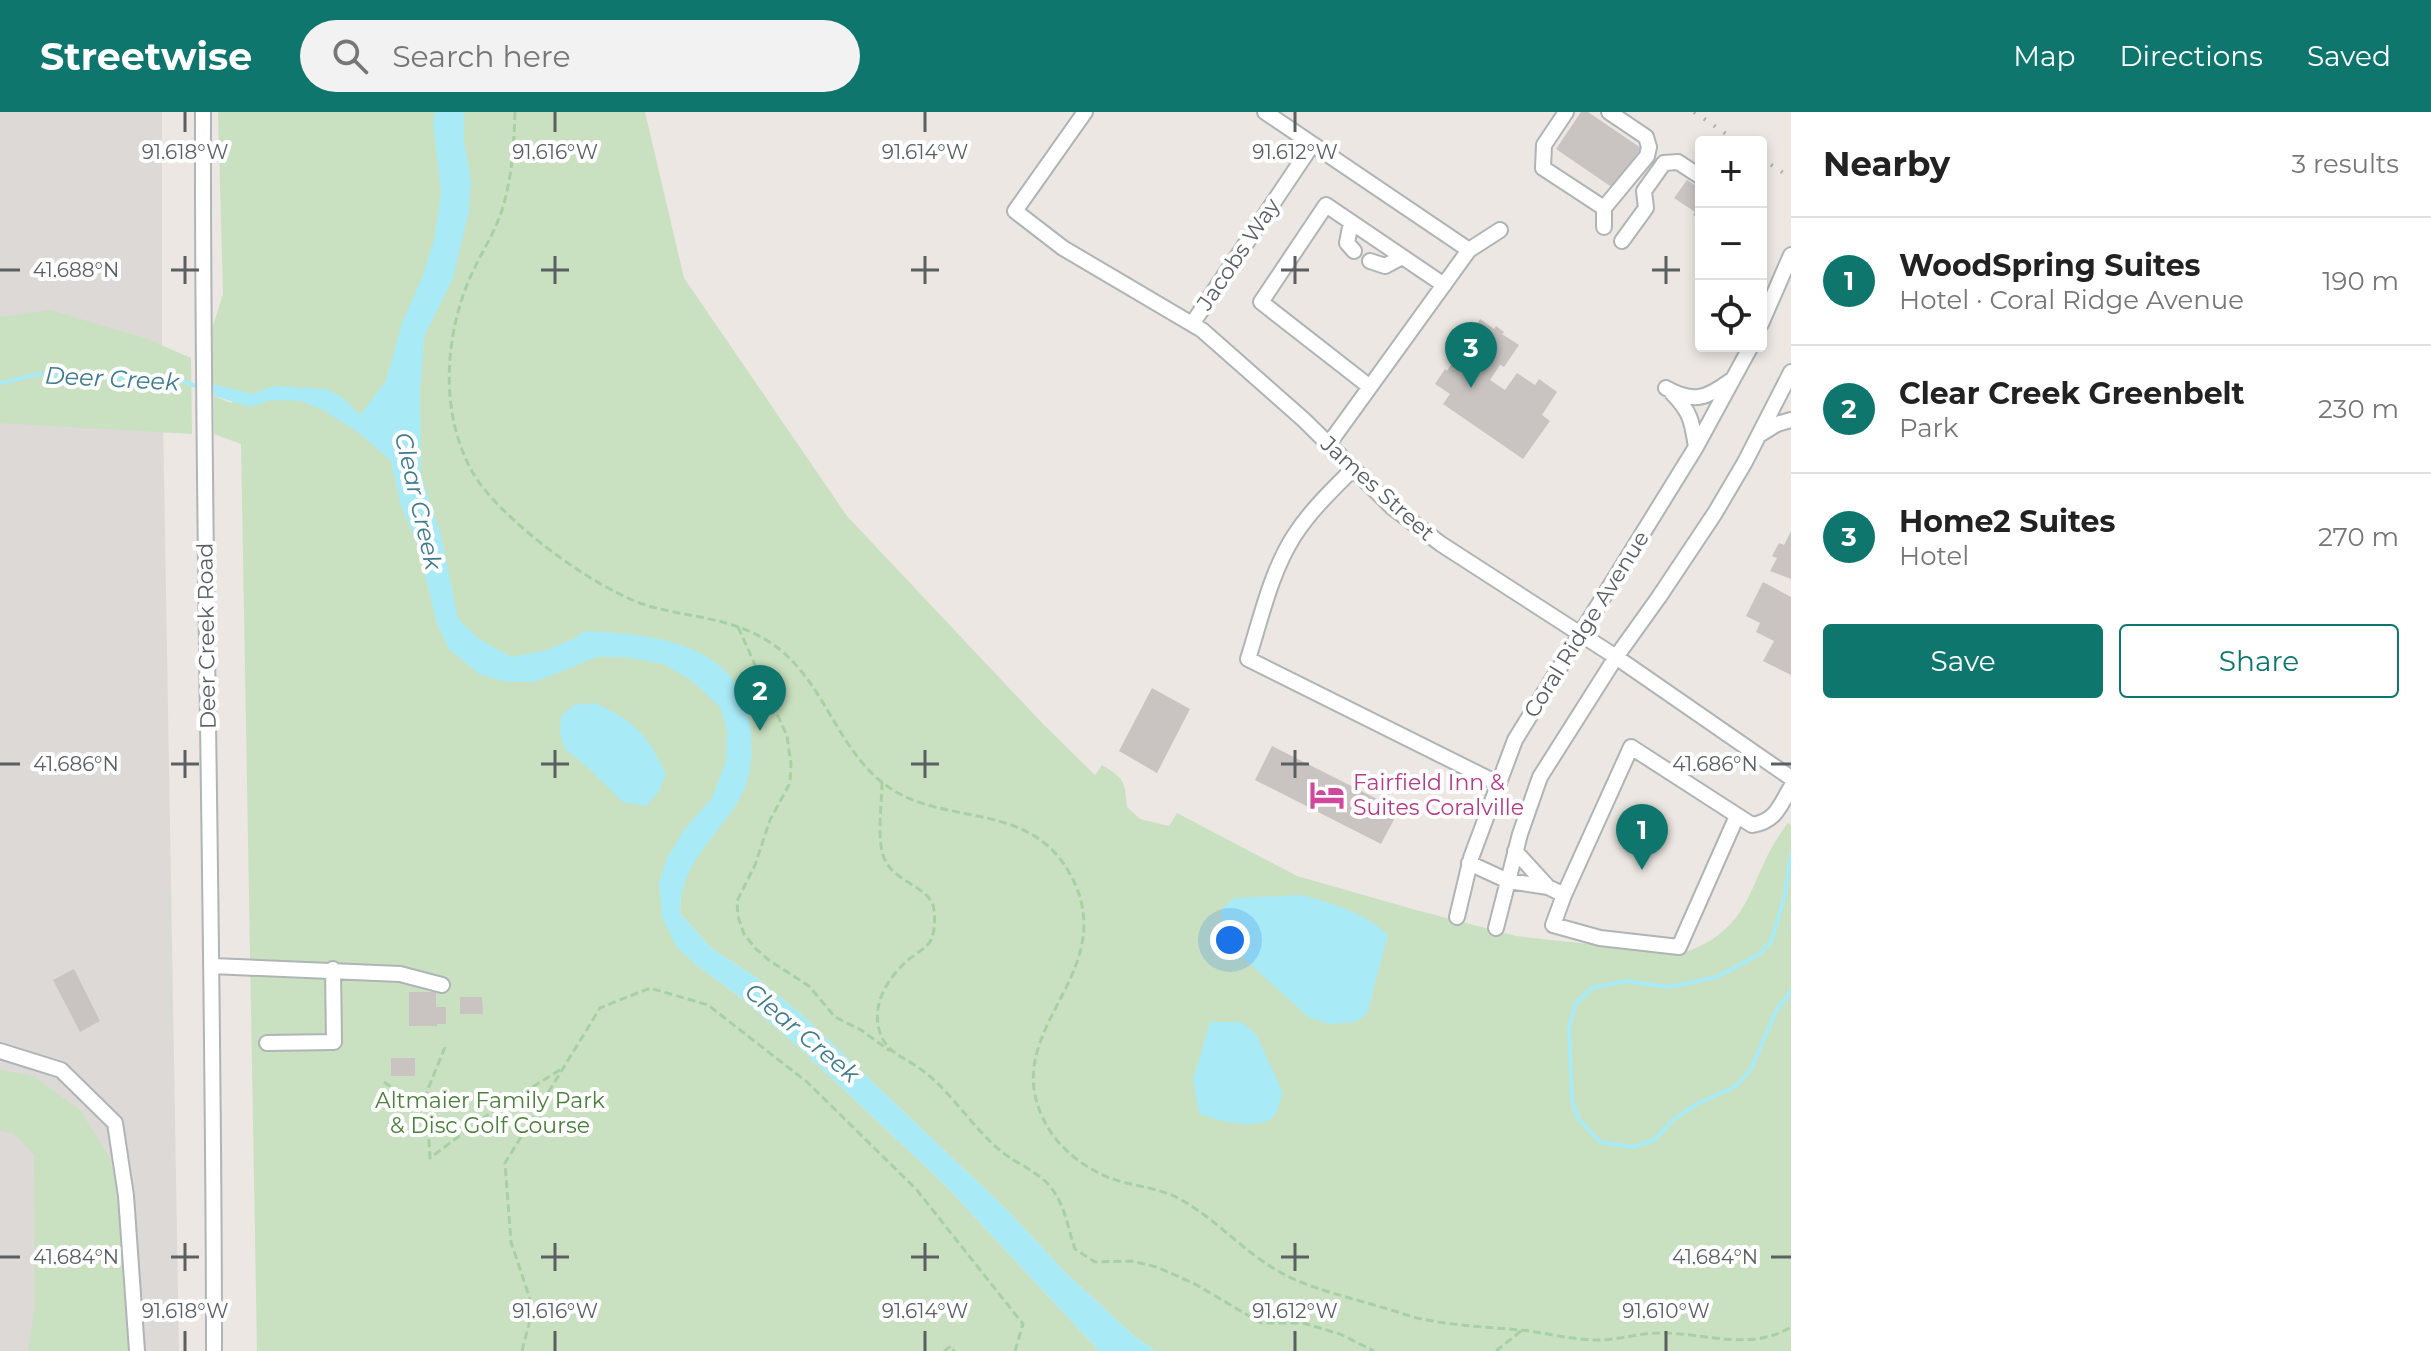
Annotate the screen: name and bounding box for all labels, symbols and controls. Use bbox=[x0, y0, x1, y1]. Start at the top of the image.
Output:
search box bbox=[300, 20, 860, 92]
text: Streetwise bbox=[40, 33, 252, 80]
icon: search bbox=[328, 34, 372, 78]
text: Search here bbox=[392, 38, 571, 75]
text: Map bbox=[2013, 39, 2075, 73]
text: Directions bbox=[2119, 39, 2263, 73]
text: Saved bbox=[2307, 39, 2391, 73]
map controls bbox=[1695, 136, 1767, 352]
button: + bbox=[1695, 136, 1767, 208]
text: 91.618°W bbox=[142, 140, 228, 164]
text: 91.616°W bbox=[512, 140, 598, 164]
text: 91.614°W bbox=[882, 140, 968, 164]
text: 91.612°W bbox=[1252, 140, 1338, 164]
text: Nearby bbox=[1823, 143, 1950, 185]
text: 3 results bbox=[2292, 148, 2399, 180]
street label: Jacobs Way bbox=[1191, 193, 1286, 316]
button: − bbox=[1695, 208, 1767, 280]
text: WoodSpring Suites bbox=[1899, 247, 2201, 284]
text: 41.688°N bbox=[33, 258, 119, 282]
text: 1 bbox=[1844, 265, 1854, 297]
text: 190 m bbox=[2322, 265, 2399, 297]
button: locate bbox=[1695, 280, 1767, 352]
text: Hotel · Coral Ridge Avenue bbox=[1899, 284, 2244, 316]
pin: 3 bbox=[1445, 322, 1497, 388]
water label: Deer Creek bbox=[44, 360, 182, 397]
text: Clear Creek Greenbelt bbox=[1899, 375, 2245, 412]
text: 2 bbox=[1841, 393, 1857, 425]
text: 230 m bbox=[2318, 393, 2399, 425]
text: Park bbox=[1899, 412, 1958, 444]
water label: Clear Creek bbox=[389, 429, 449, 574]
street label: James Street bbox=[1315, 430, 1440, 547]
text: Home2 Suites bbox=[1899, 503, 2116, 540]
text: 3 bbox=[1841, 521, 1857, 553]
text: 270 m bbox=[2318, 521, 2399, 553]
street label: Coral Ridge Avenue bbox=[1518, 526, 1655, 723]
text: Hotel bbox=[1899, 540, 1969, 572]
street label: Deer Creek Road bbox=[191, 543, 222, 729]
button: Save bbox=[1823, 624, 2103, 698]
button: Share bbox=[2119, 624, 2399, 698]
pin: 2 bbox=[734, 665, 786, 731]
text: 41.686°N bbox=[33, 752, 119, 776]
text: 41.686°N bbox=[1672, 752, 1758, 776]
place label: Fairfield Inn & Suites Coralville bbox=[1353, 769, 1524, 821]
hotel icon: Fairfield Inn & Suites Coralville bbox=[1308, 776, 1346, 814]
pin: 1 bbox=[1616, 804, 1668, 870]
your location bbox=[1210, 920, 1250, 960]
water label: Clear Creek bbox=[739, 976, 867, 1090]
park label: Altmaier Family Park & Disc Golf Course bbox=[375, 1087, 606, 1139]
text: 41.684°N bbox=[33, 1245, 119, 1269]
text: 41.684°N bbox=[1672, 1245, 1758, 1269]
text: 91.618°W bbox=[142, 1299, 228, 1323]
text: 91.616°W bbox=[512, 1299, 598, 1323]
text: 91.614°W bbox=[882, 1299, 968, 1323]
text: 91.612°W bbox=[1252, 1299, 1338, 1323]
text: 91.610°W bbox=[1622, 1299, 1710, 1323]

